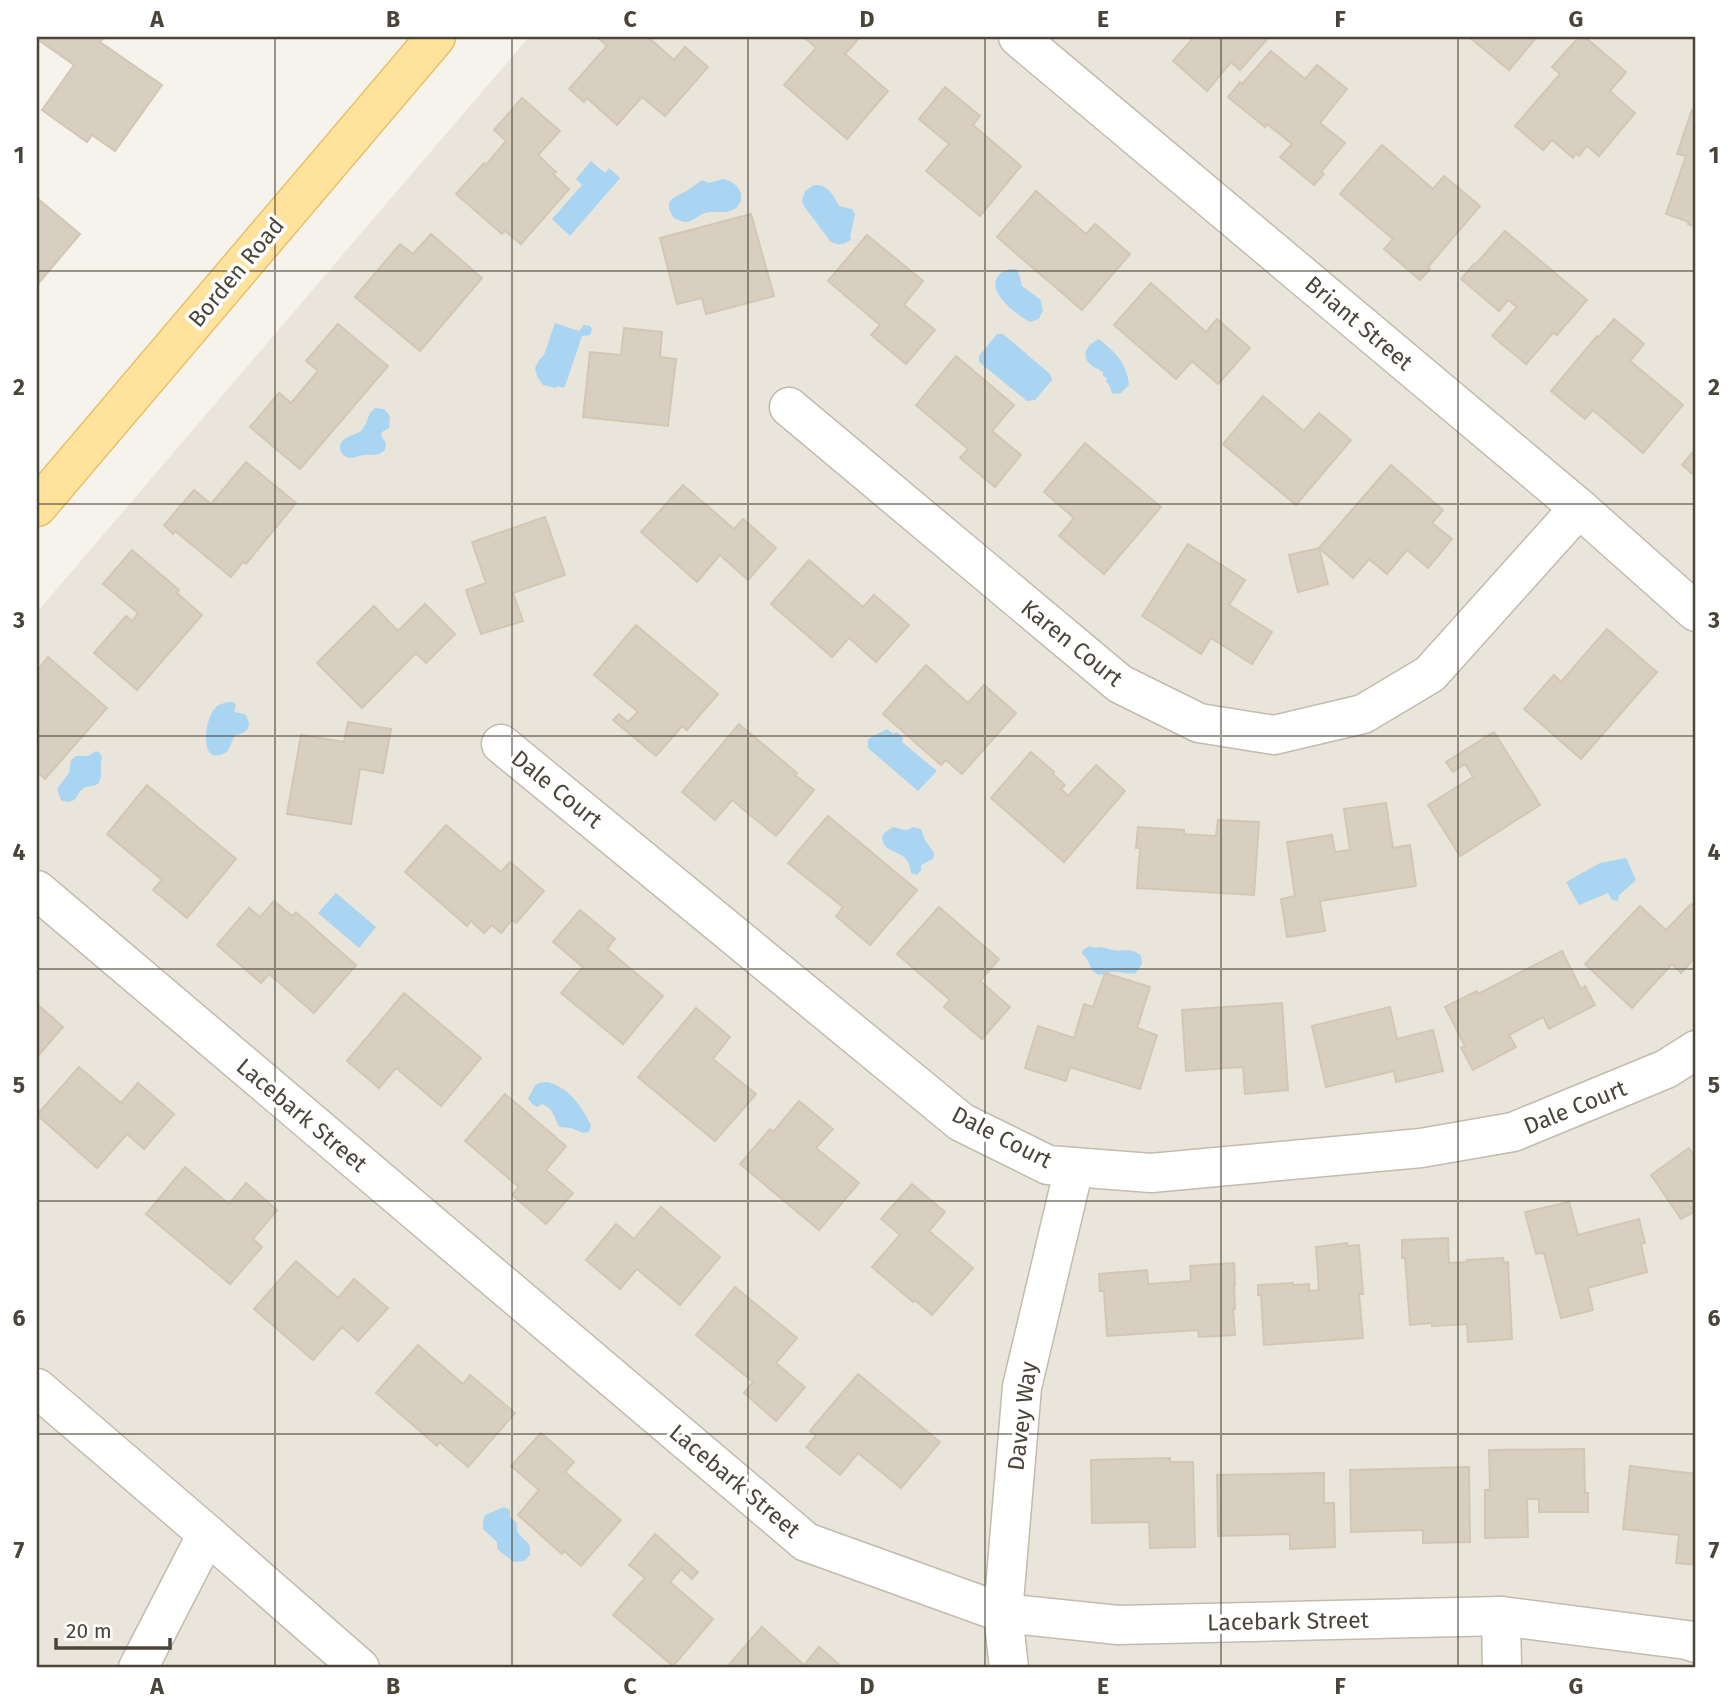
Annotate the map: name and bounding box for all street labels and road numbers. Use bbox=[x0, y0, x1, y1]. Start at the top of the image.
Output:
street label: Borden Road bbox=[182, 211, 290, 333]
street label: Briant Street bbox=[1299, 270, 1419, 377]
street label: Karen Court bbox=[1016, 594, 1129, 693]
street label: Dale Court bbox=[506, 744, 609, 834]
street label: Lacebark Street bbox=[231, 1052, 374, 1178]
street label: Dale Court bbox=[1519, 1073, 1631, 1140]
street label: Dale Court bbox=[947, 1100, 1057, 1174]
street label: Davey Way bbox=[1001, 1359, 1043, 1472]
street label: Lacebark Street bbox=[664, 1418, 807, 1544]
street label: Lacebark Street bbox=[1207, 1606, 1370, 1636]

